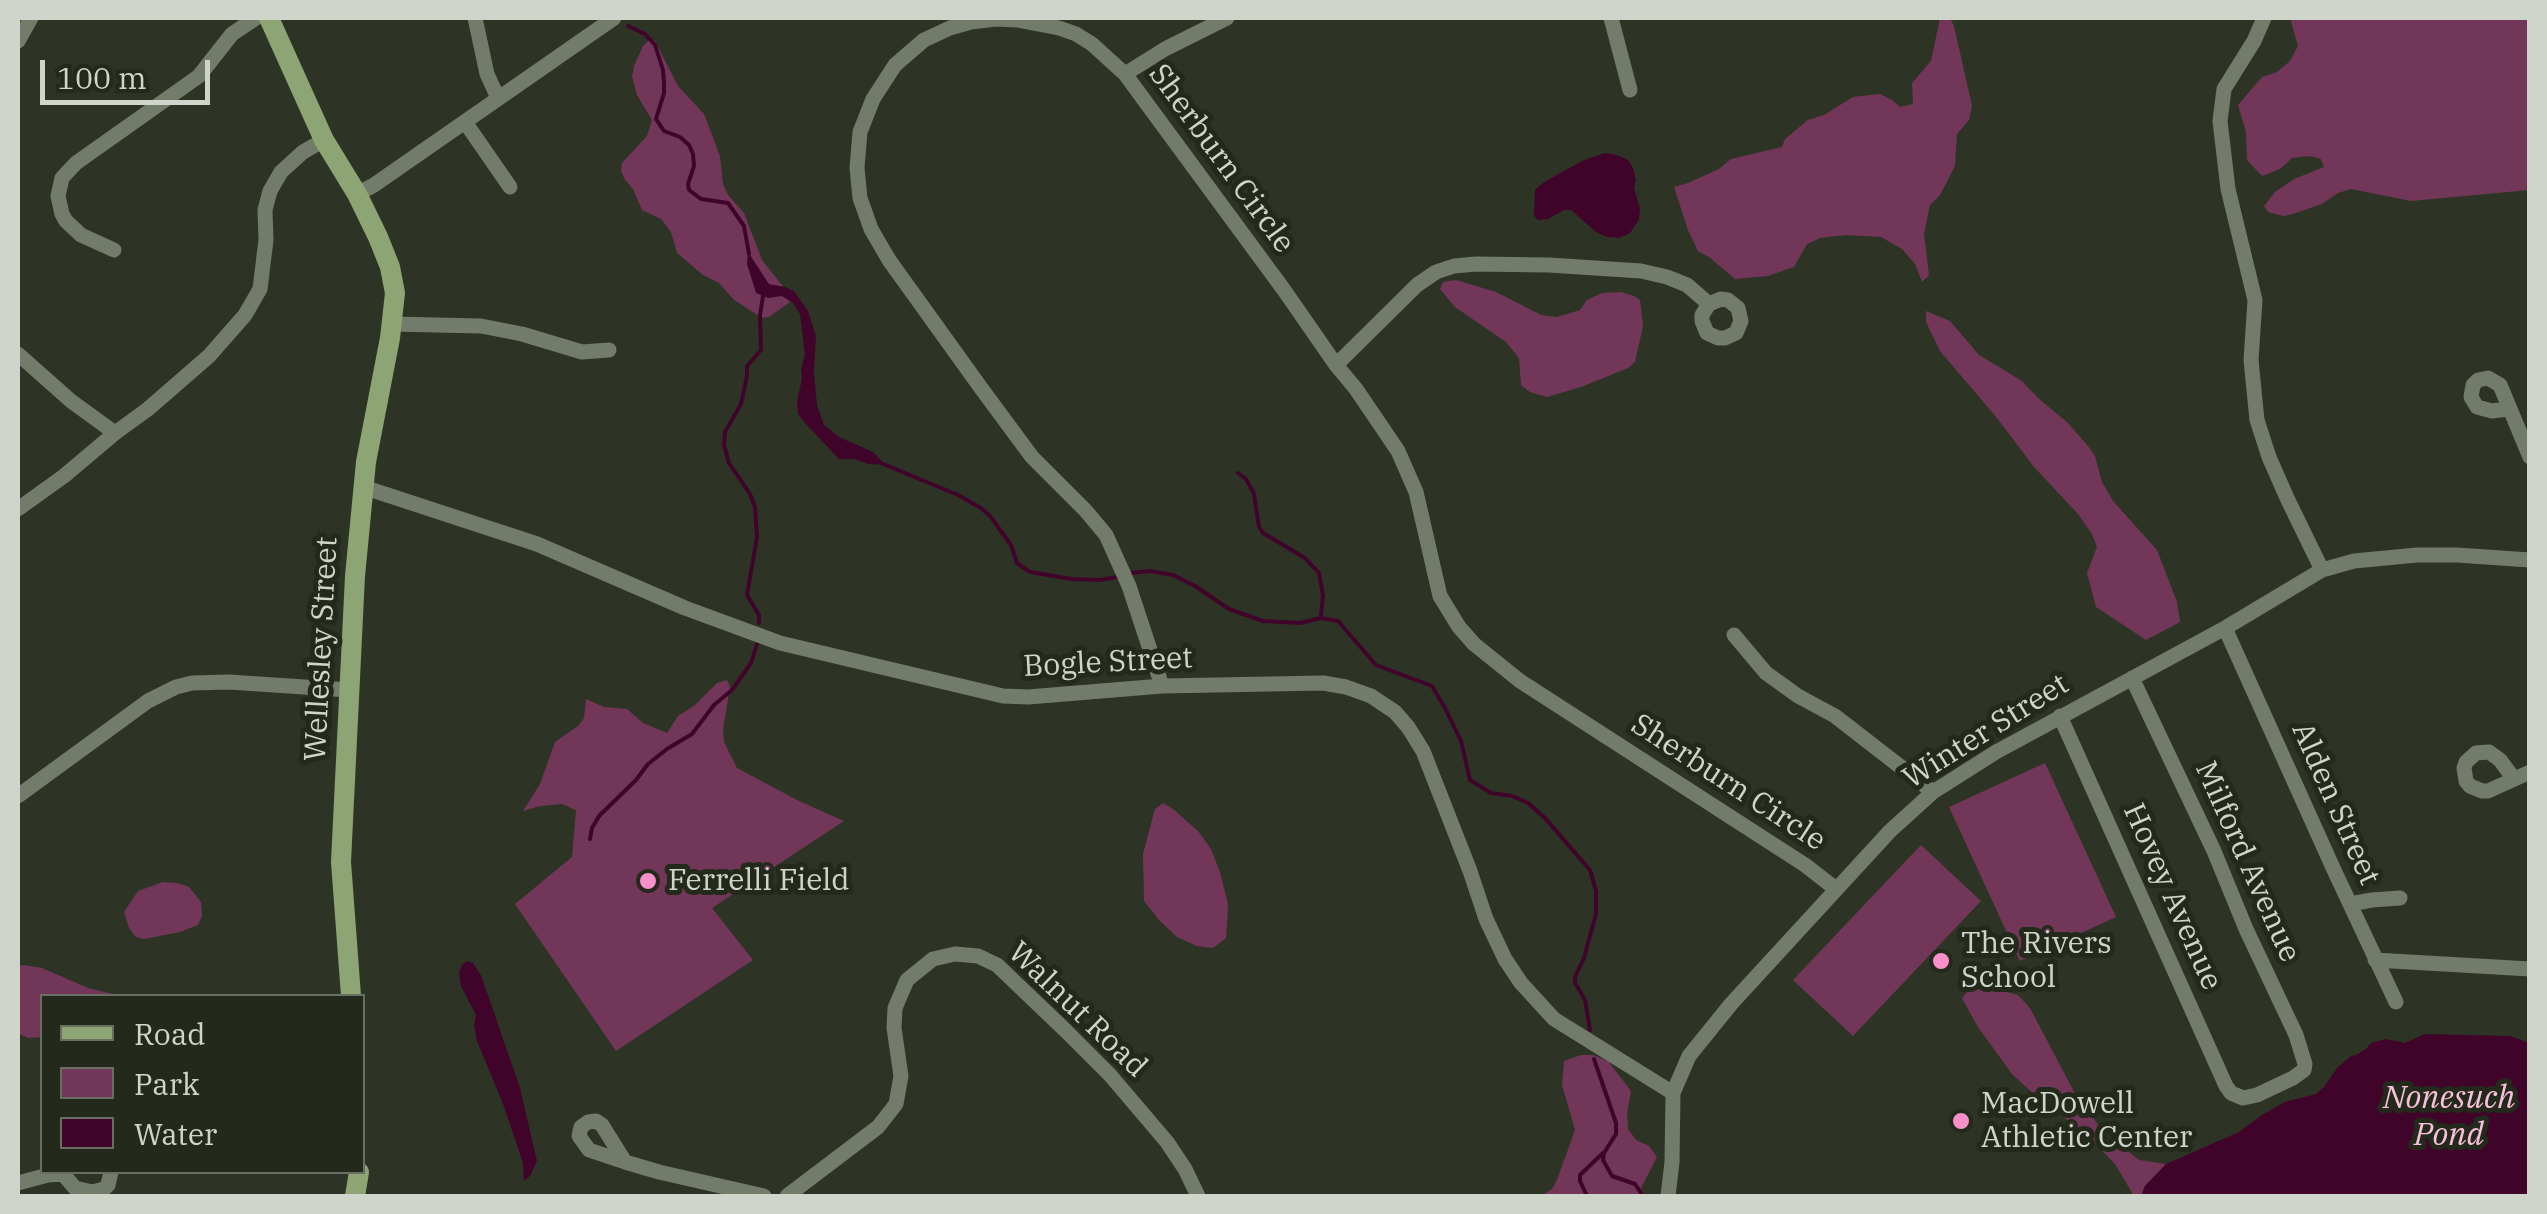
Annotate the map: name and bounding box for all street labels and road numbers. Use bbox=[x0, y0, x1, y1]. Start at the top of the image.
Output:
street label: Sherburn Circle bbox=[1140, 58, 1302, 260]
street label: Wellesley Street bbox=[298, 536, 346, 762]
street label: Bogle Street bbox=[1022, 641, 1194, 685]
street label: Winter Street bbox=[1897, 667, 2075, 797]
street label: Sherburn Circle bbox=[1624, 707, 1832, 859]
street label: Alden Street bbox=[2283, 717, 2387, 891]
street label: Milford Avenue bbox=[2187, 756, 2307, 968]
street label: Hovey Avenue bbox=[2115, 798, 2229, 996]
street label: Walnut Road bbox=[1000, 935, 1154, 1085]

